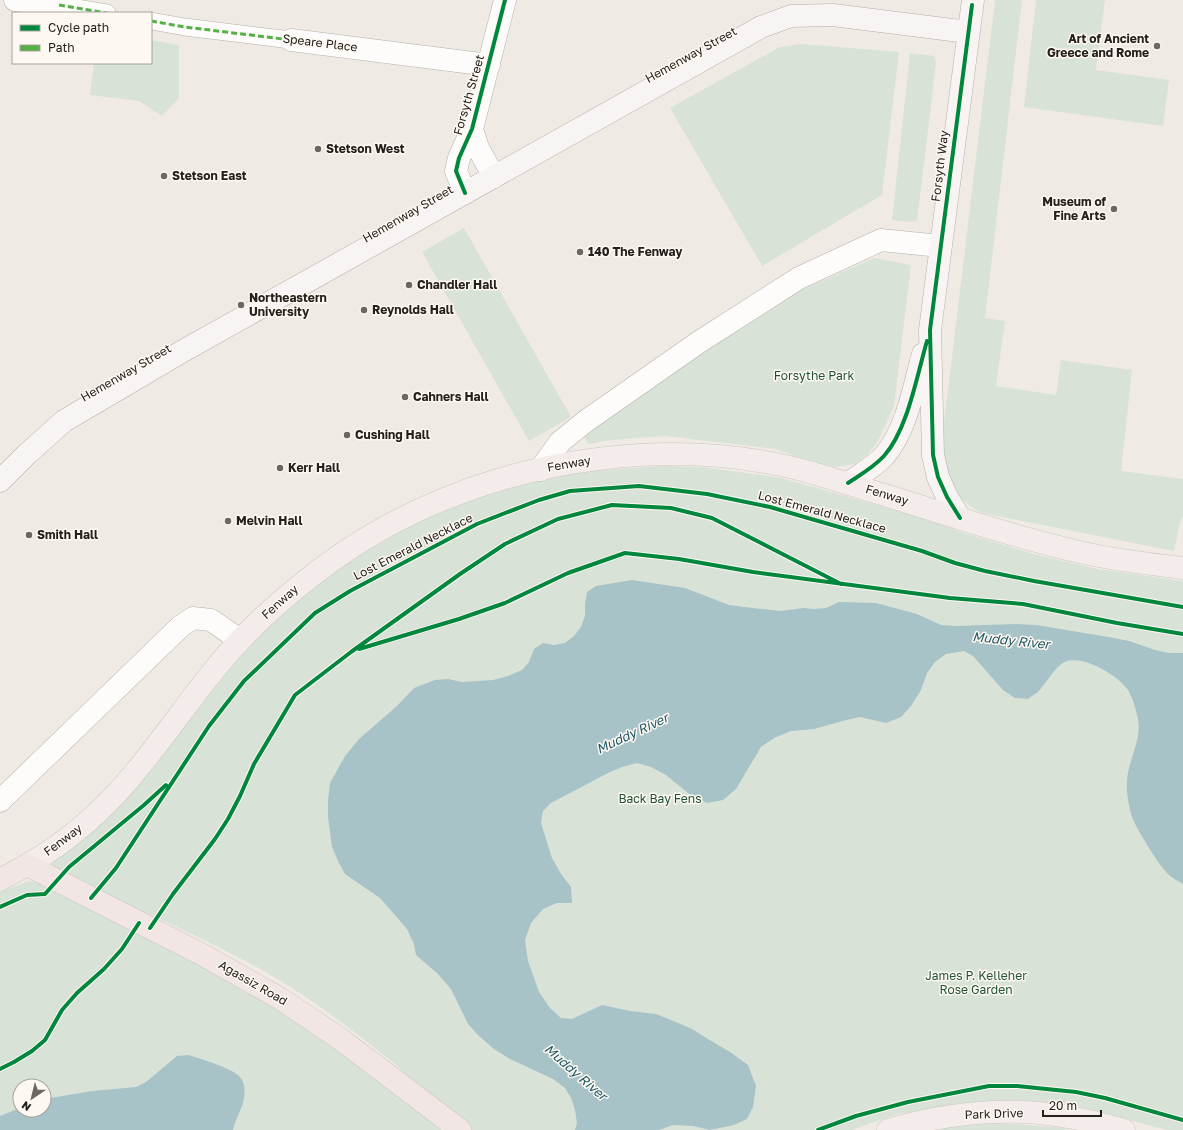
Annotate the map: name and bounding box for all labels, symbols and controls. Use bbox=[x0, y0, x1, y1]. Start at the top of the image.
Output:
legend bbox=[12, 12, 152, 64]
text: Cycle path bbox=[48, 20, 109, 35]
street label: Hemenway Street bbox=[642, 23, 739, 86]
street label: Speare Place bbox=[282, 30, 358, 55]
place label: Art of Ancient Greece and Rome bbox=[1047, 31, 1149, 60]
text: Path bbox=[48, 40, 75, 55]
marker: Art of Ancient Greece and Rome bbox=[1152, 41, 1162, 51]
street label: Forsyth Street bbox=[450, 53, 487, 137]
street label: Forsyth Way bbox=[928, 129, 951, 202]
place label: Stetson West bbox=[326, 141, 405, 156]
marker: Stetson West bbox=[313, 144, 323, 154]
place label: Stetson East bbox=[172, 168, 247, 183]
marker: Stetson East bbox=[159, 171, 169, 181]
street label: Hemenway Street bbox=[360, 181, 456, 246]
place label: Museum of Fine Arts bbox=[1042, 194, 1107, 223]
marker: Museum of Fine Arts bbox=[1109, 204, 1119, 214]
place label: 140 The Fenway bbox=[588, 244, 683, 259]
marker: 140 The Fenway bbox=[575, 247, 585, 257]
place label: Chandler Hall bbox=[417, 277, 497, 292]
marker: Chandler Hall bbox=[404, 280, 414, 290]
place label: Northeastern University bbox=[249, 290, 327, 319]
marker: Northeastern University bbox=[236, 300, 246, 310]
place label: Reynolds Hall bbox=[372, 302, 454, 317]
marker: Reynolds Hall bbox=[359, 305, 369, 315]
street label: Hemenway Street bbox=[78, 340, 174, 405]
park label: Forsythe Park bbox=[774, 368, 854, 383]
place label: Cahners Hall bbox=[413, 389, 489, 404]
marker: Cahners Hall bbox=[400, 392, 410, 402]
place label: Cushing Hall bbox=[355, 427, 430, 442]
marker: Cushing Hall bbox=[342, 430, 352, 440]
street label: Fenway bbox=[546, 452, 592, 475]
place label: Kerr Hall bbox=[288, 460, 340, 475]
marker: Kerr Hall bbox=[275, 463, 285, 473]
street label: Fenway bbox=[864, 481, 911, 508]
street label: Lost Emerald Necklace bbox=[756, 487, 888, 536]
street label: Lost Emerald Necklace bbox=[351, 510, 475, 583]
place label: Melvin Hall bbox=[236, 513, 302, 528]
marker: Melvin Hall bbox=[223, 516, 233, 526]
place label: Smith Hall bbox=[37, 527, 98, 542]
marker: Smith Hall bbox=[24, 530, 34, 540]
street label: Fenway bbox=[258, 581, 301, 622]
water label: Muddy River bbox=[972, 628, 1052, 652]
water label: Muddy River bbox=[593, 709, 672, 757]
park label: Back Bay Fens bbox=[618, 791, 702, 806]
street label: Fenway bbox=[41, 820, 85, 859]
street label: Agassiz Road bbox=[216, 957, 290, 1008]
park label: James P. Kelleher Rose Garden bbox=[925, 968, 1027, 997]
water label: Muddy River bbox=[541, 1041, 612, 1105]
north arrow bbox=[12, 1078, 52, 1118]
scale bar bbox=[1043, 1092, 1101, 1118]
text: 20 m bbox=[1049, 1098, 1077, 1113]
text: N bbox=[19, 1099, 33, 1114]
street label: Park Drive bbox=[964, 1105, 1024, 1122]

